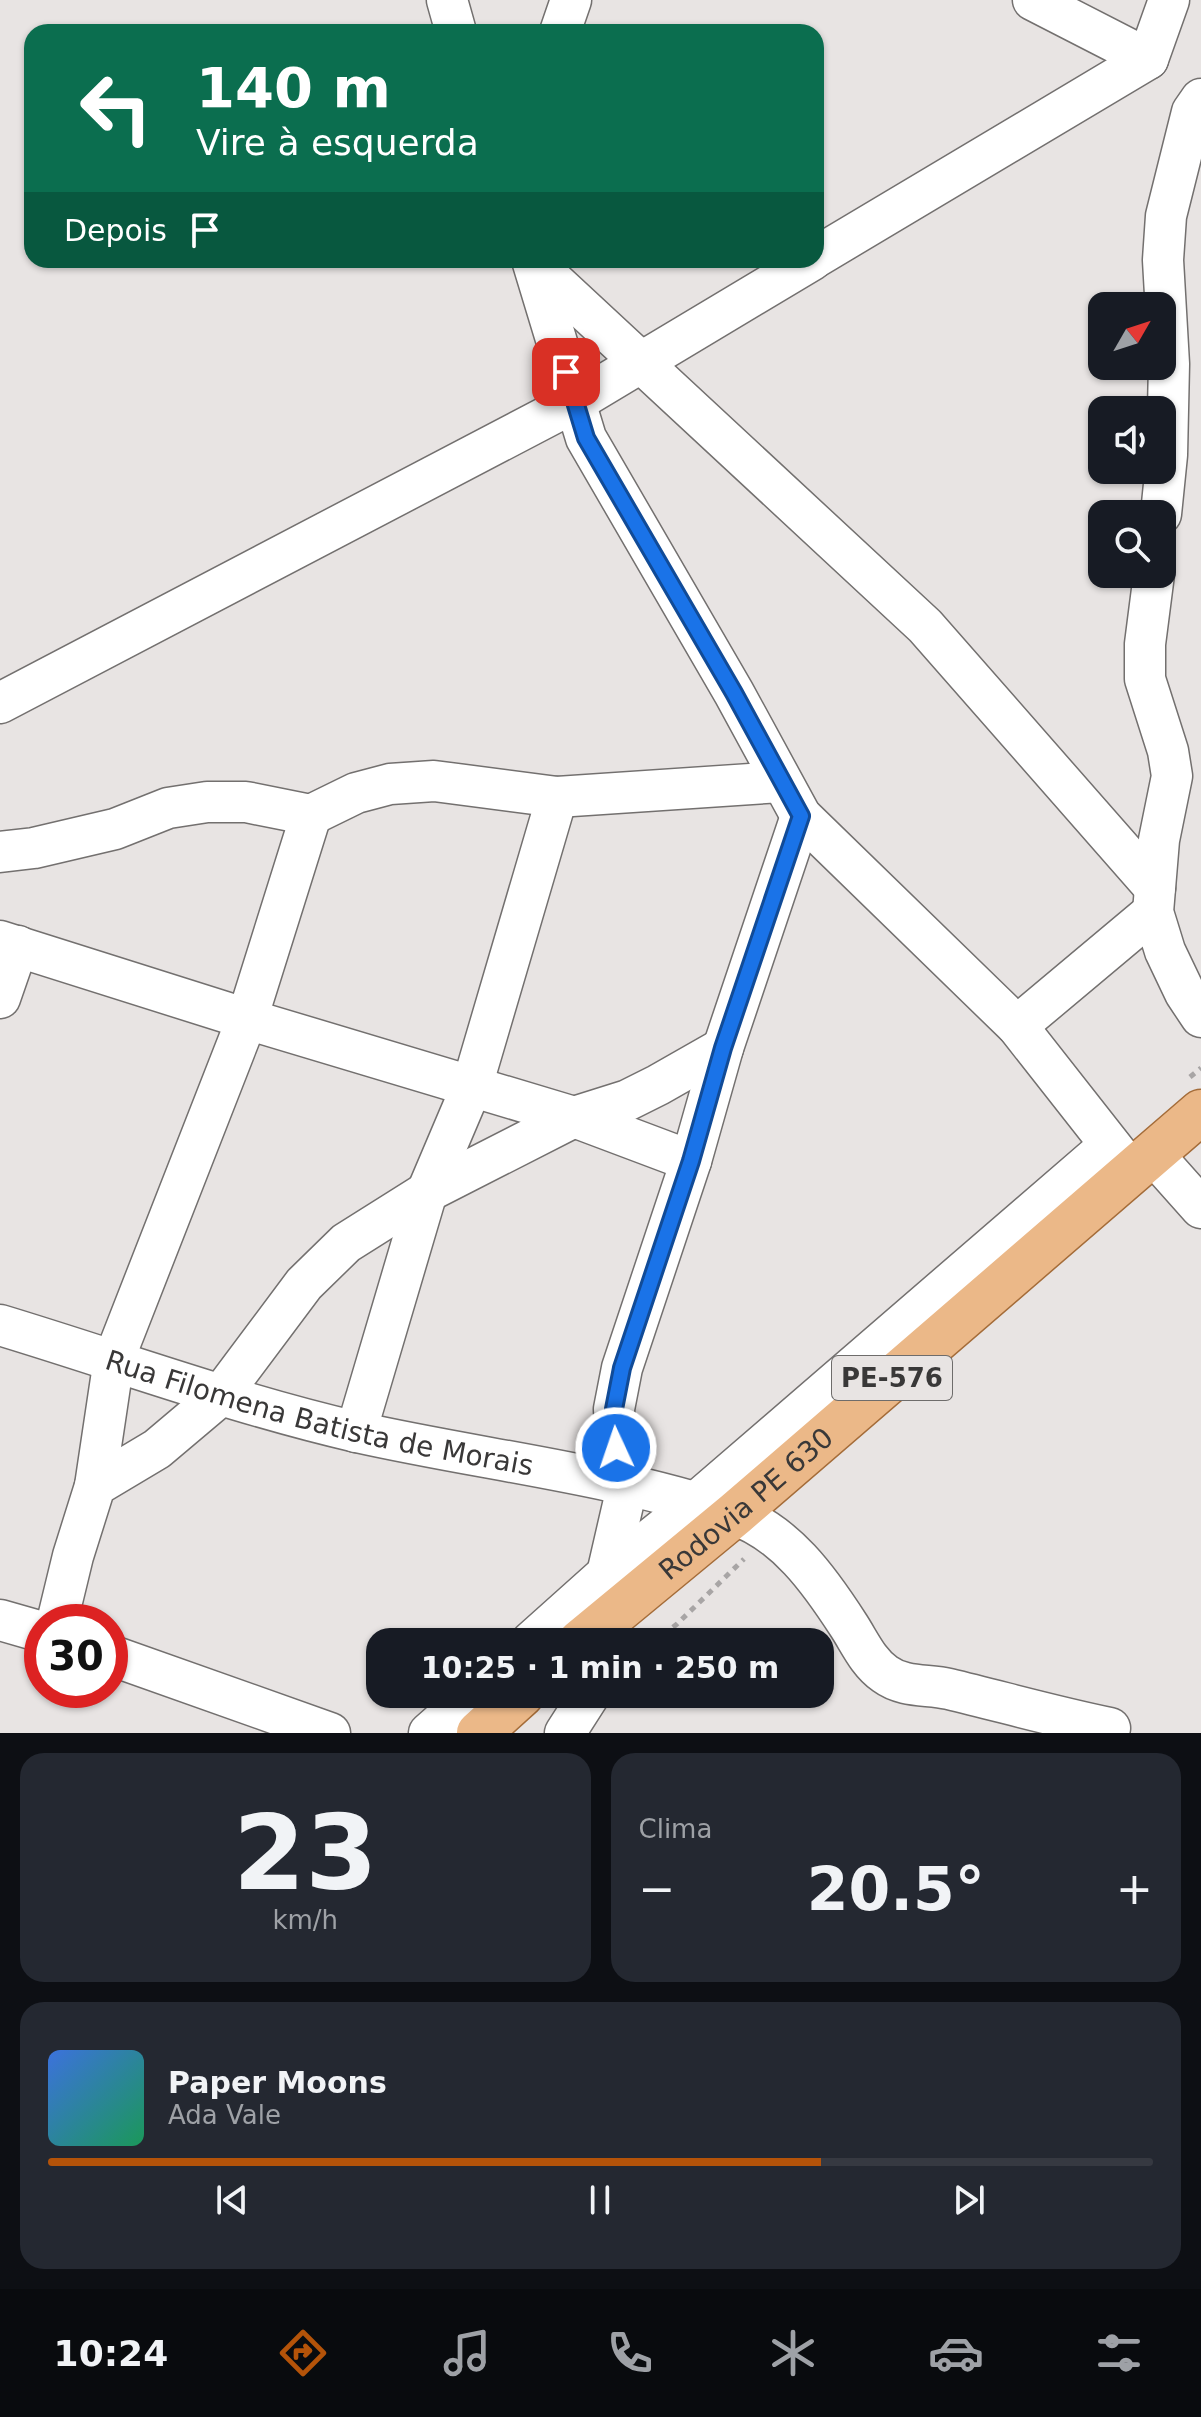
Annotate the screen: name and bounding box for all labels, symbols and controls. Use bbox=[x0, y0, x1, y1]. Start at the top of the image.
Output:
text: 140 m bbox=[196, 55, 391, 120]
icon: left bbox=[64, 56, 168, 160]
text: Vire à esquerda bbox=[196, 122, 479, 163]
icon: arrive bbox=[183, 208, 227, 252]
text: Depois bbox=[64, 213, 167, 248]
north arrow bbox=[1088, 292, 1176, 380]
map controls bbox=[1088, 292, 1176, 588]
pin bbox=[532, 338, 600, 406]
icon: arrive bbox=[544, 350, 588, 394]
button: sound bbox=[1088, 396, 1176, 484]
button: search bbox=[1088, 500, 1176, 588]
street label: Rua Filomena Batista de Morais bbox=[101, 1343, 536, 1482]
road number: PE-576 bbox=[832, 1356, 952, 1400]
position arrow bbox=[574, 1406, 658, 1490]
street label: Rodovia PE 630 bbox=[652, 1421, 840, 1587]
speed limit sign: 30 bbox=[24, 1604, 128, 1708]
text: 10:25 · 1 min · 250 m bbox=[421, 1650, 779, 1685]
text: 23 bbox=[233, 1792, 378, 1914]
text: Clima bbox=[639, 1814, 712, 1844]
text: 20.5° bbox=[807, 1854, 985, 1924]
text: − bbox=[639, 1863, 675, 1914]
text: + bbox=[1116, 1863, 1153, 1914]
text: km/h bbox=[272, 1905, 338, 1935]
text: Paper Moons bbox=[168, 2065, 387, 2100]
text: Ada Vale bbox=[168, 2100, 281, 2130]
icon: previous bbox=[210, 2178, 254, 2222]
icon: pause bbox=[578, 2178, 622, 2222]
icon: next bbox=[947, 2178, 991, 2222]
icon: directions bbox=[275, 2325, 331, 2381]
icon: music bbox=[439, 2325, 495, 2381]
icon: phone bbox=[602, 2325, 658, 2381]
icon: climate bbox=[765, 2325, 821, 2381]
icon: car bbox=[928, 2325, 984, 2381]
icon: filters bbox=[1091, 2325, 1147, 2381]
text: 10:24 bbox=[54, 2333, 168, 2374]

